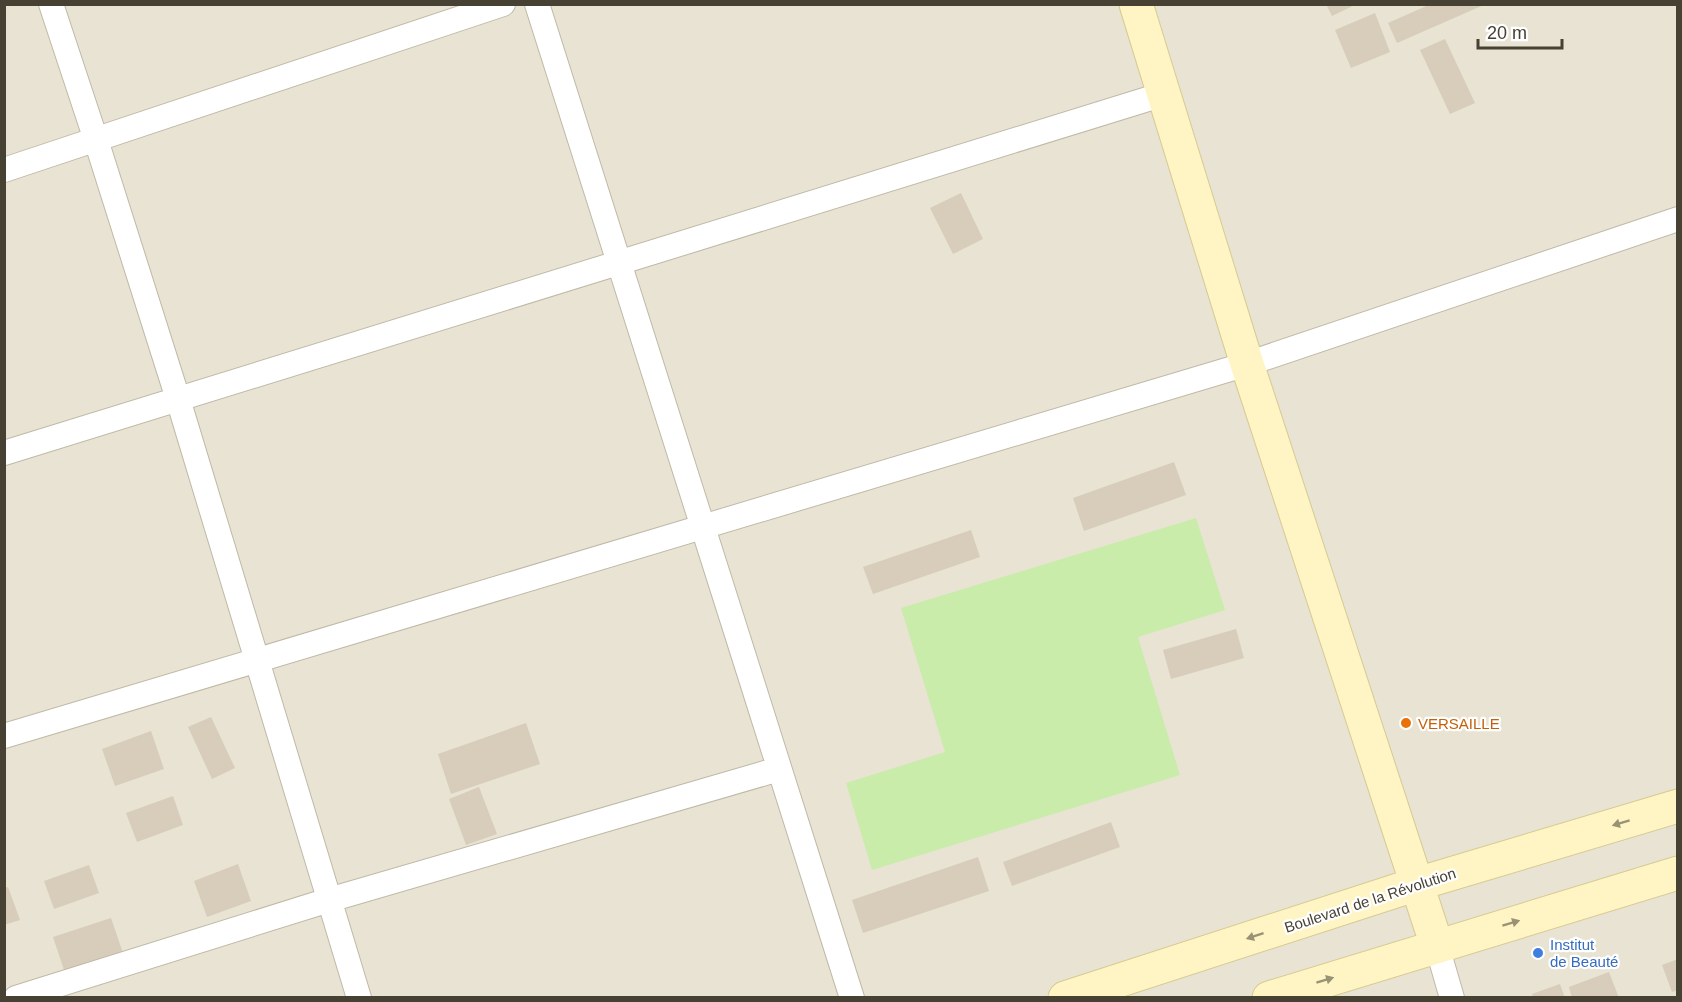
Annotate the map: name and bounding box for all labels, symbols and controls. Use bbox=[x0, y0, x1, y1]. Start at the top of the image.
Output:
scale bar bbox=[1478, 12, 1562, 50]
text: 20 m bbox=[1487, 23, 1527, 43]
place label: VERSAILLE bbox=[1418, 715, 1500, 732]
marker: VERSAILLE bbox=[1399, 716, 1413, 730]
one-way arrow bbox=[1612, 819, 1630, 828]
street label: Boulevard de la Révolution bbox=[1282, 864, 1458, 936]
one-way arrow bbox=[1502, 918, 1520, 927]
one-way arrow bbox=[1246, 932, 1264, 942]
place label: Institut de Beauté bbox=[1550, 936, 1618, 970]
marker: Institut de Beauté bbox=[1531, 946, 1545, 960]
one-way arrow bbox=[1316, 975, 1334, 984]

